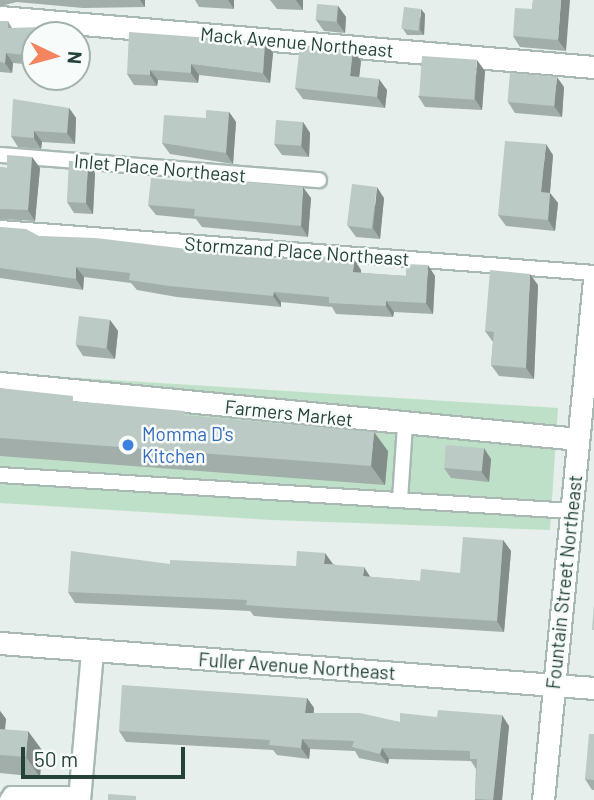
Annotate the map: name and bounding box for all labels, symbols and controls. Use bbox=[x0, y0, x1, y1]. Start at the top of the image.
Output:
north arrow bbox=[21, 21, 91, 91]
street label: Mack Avenue Northeast bbox=[199, 22, 395, 62]
text: N bbox=[63, 50, 87, 65]
street label: Inlet Place Northeast bbox=[73, 149, 247, 187]
street label: Stormzand Place Northeast bbox=[184, 232, 410, 270]
street label: Farmers Market bbox=[224, 395, 354, 431]
place label: Momma D's Kitchen bbox=[142, 423, 234, 467]
marker: Momma D's Kitchen bbox=[120, 437, 136, 453]
street label: Fountain Street Northeast bbox=[541, 474, 587, 690]
street label: Fuller Avenue Northeast bbox=[198, 648, 396, 684]
scale bar bbox=[24, 734, 189, 778]
text: 50 m bbox=[34, 746, 78, 771]

